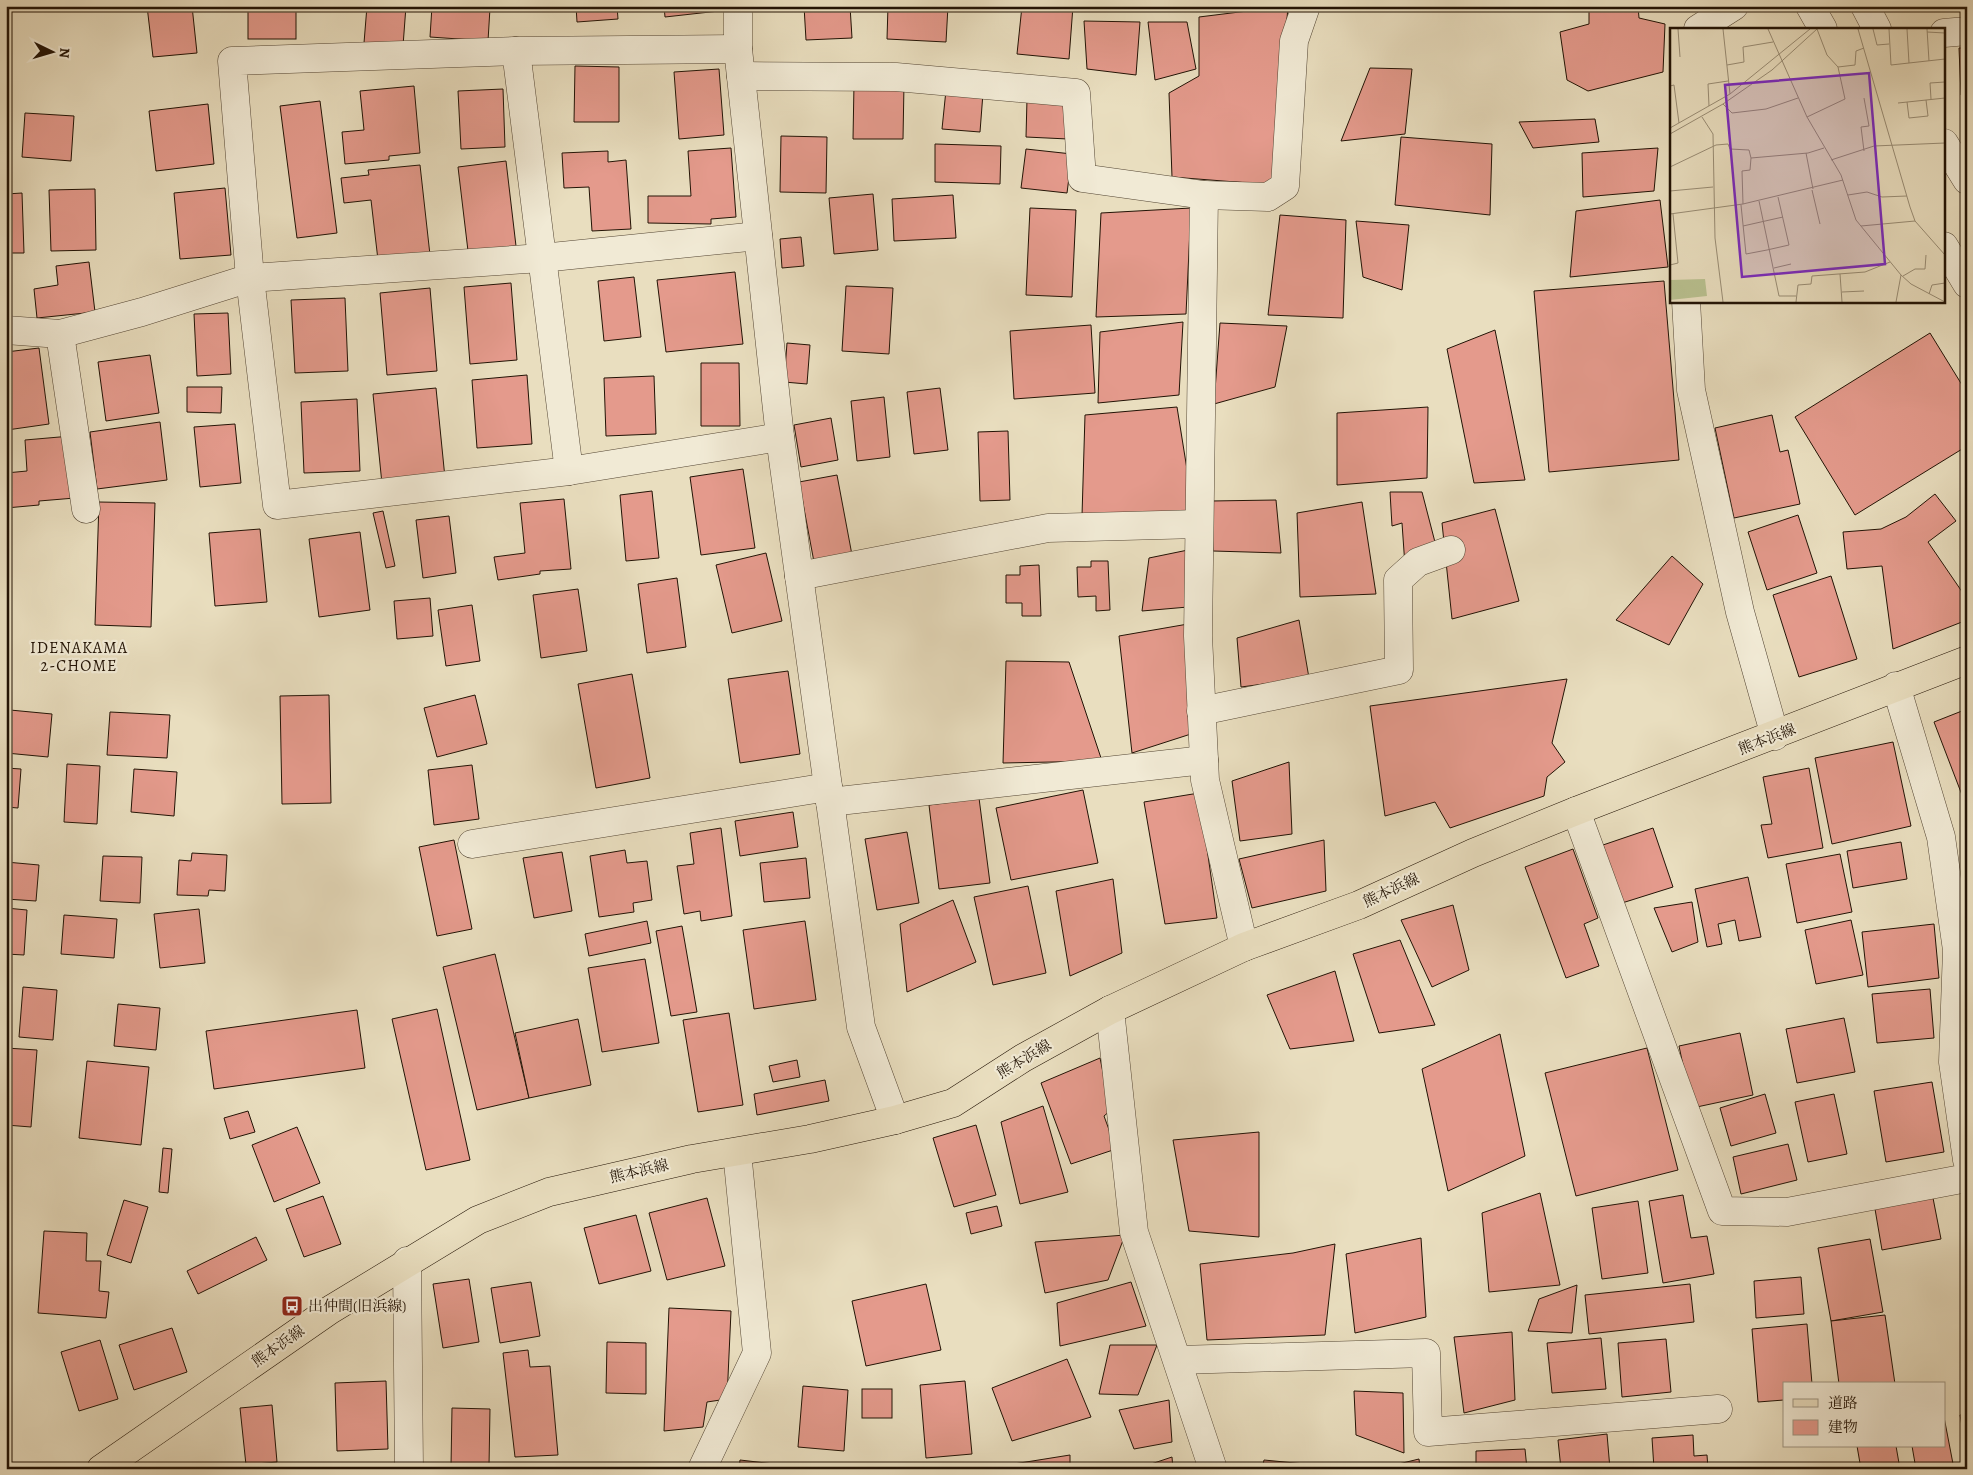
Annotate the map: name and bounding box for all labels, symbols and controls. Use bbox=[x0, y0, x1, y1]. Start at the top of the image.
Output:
north arrow bbox=[28, 28, 78, 78]
inset map bbox=[1670, 28, 1946, 302]
text: N bbox=[55, 47, 74, 59]
district label: IDENAKAMA 2-CHOME bbox=[30, 637, 128, 677]
street label: 熊本浜線 bbox=[1735, 719, 1799, 759]
street label: 熊本浜線 bbox=[1360, 868, 1422, 912]
street label: 熊本浜線 bbox=[993, 1035, 1055, 1083]
street label: 熊本浜線 bbox=[608, 1155, 670, 1187]
bus stop icon: 出仲間(旧浜線) bbox=[280, 1294, 304, 1318]
place label: 出仲間(旧浜線) bbox=[308, 1296, 406, 1316]
street label: 熊本浜線 bbox=[248, 1321, 308, 1371]
legend bbox=[1783, 1382, 1946, 1448]
text: 道路 bbox=[1828, 1393, 1858, 1413]
text: 建物 bbox=[1828, 1417, 1858, 1437]

